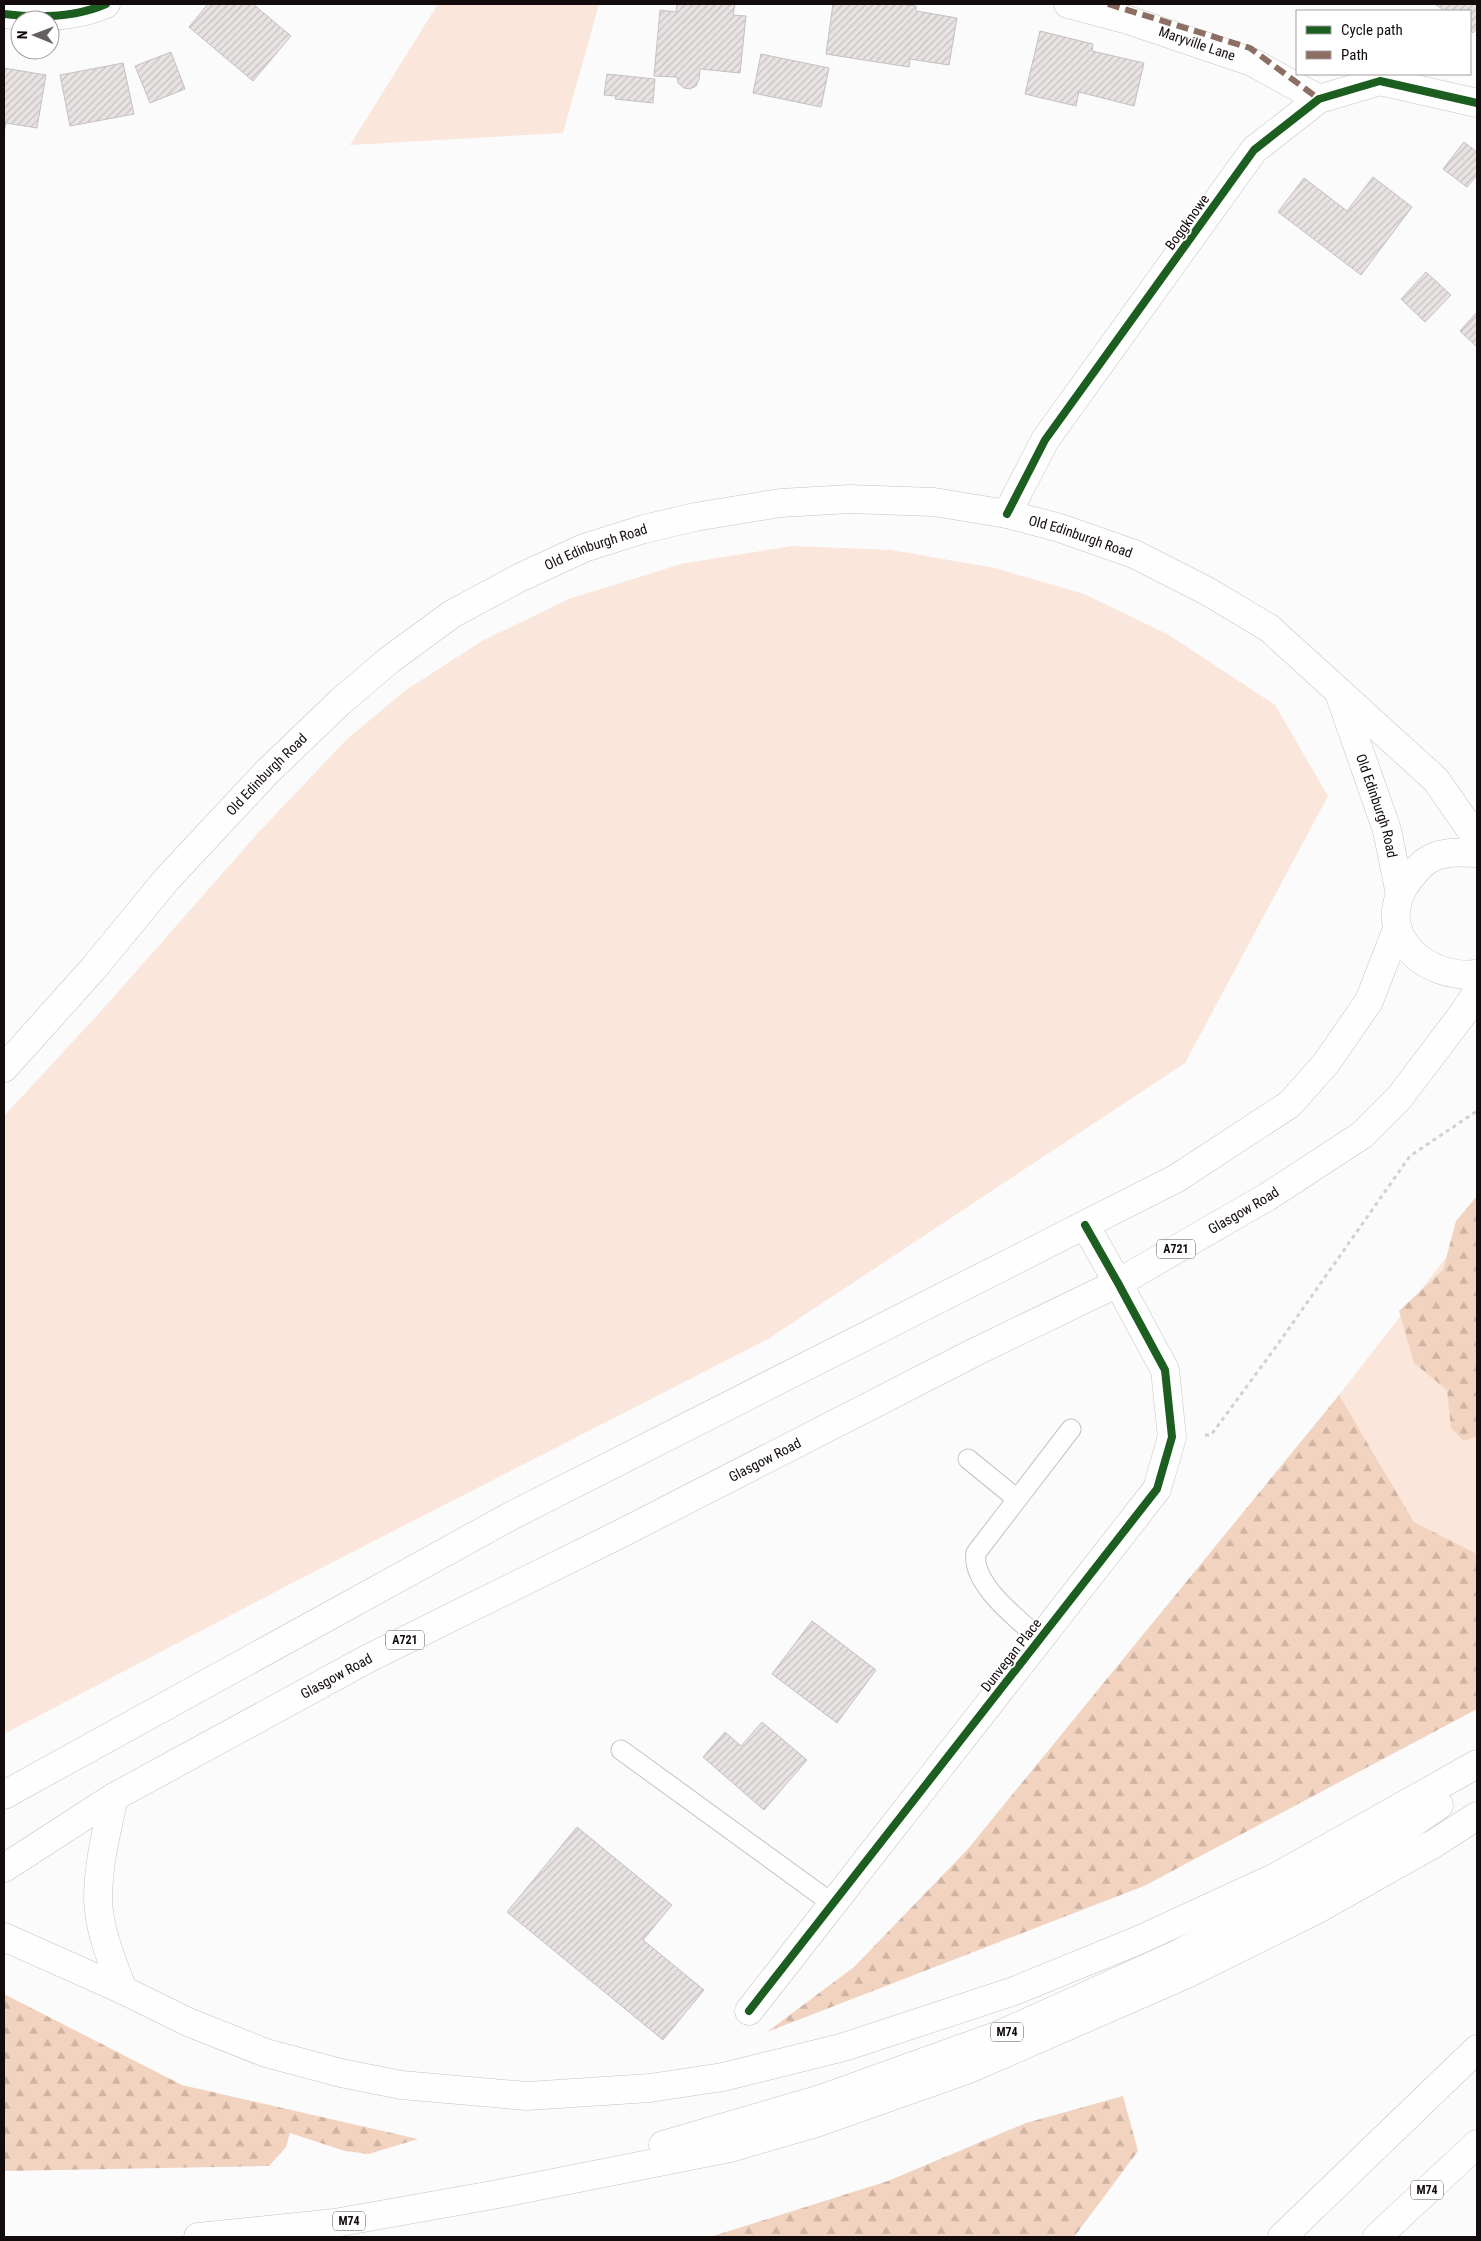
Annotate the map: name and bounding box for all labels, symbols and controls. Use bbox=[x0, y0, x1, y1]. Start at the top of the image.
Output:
north arrow bbox=[10, 10, 60, 60]
legend bbox=[1296, 10, 1471, 75]
text: Cycle path bbox=[1341, 21, 1403, 39]
street label: Maryville Lane bbox=[1157, 23, 1238, 64]
text: N bbox=[14, 30, 30, 39]
text: Path bbox=[1341, 46, 1368, 64]
street label: Boggknowe bbox=[1162, 191, 1213, 253]
street label: Old Edinburgh Road bbox=[1027, 512, 1135, 561]
street label: Old Edinburgh Road bbox=[542, 521, 649, 573]
street label: Old Edinburgh Road bbox=[223, 730, 310, 819]
street label: Old Edinburgh Road bbox=[1353, 752, 1400, 859]
street label: Glasgow Road bbox=[1205, 1183, 1282, 1237]
road number: A721 bbox=[1157, 1240, 1195, 1258]
street label: Glasgow Road bbox=[726, 1435, 804, 1485]
street label: Dunvegan Place bbox=[978, 1615, 1045, 1695]
road number: A721 bbox=[386, 1630, 424, 1650]
street label: Glasgow Road bbox=[298, 1650, 375, 1702]
road number: M74 bbox=[991, 2022, 1023, 2041]
road number: M74 bbox=[1411, 2180, 1443, 2200]
road number: M74 bbox=[333, 2212, 365, 2230]

